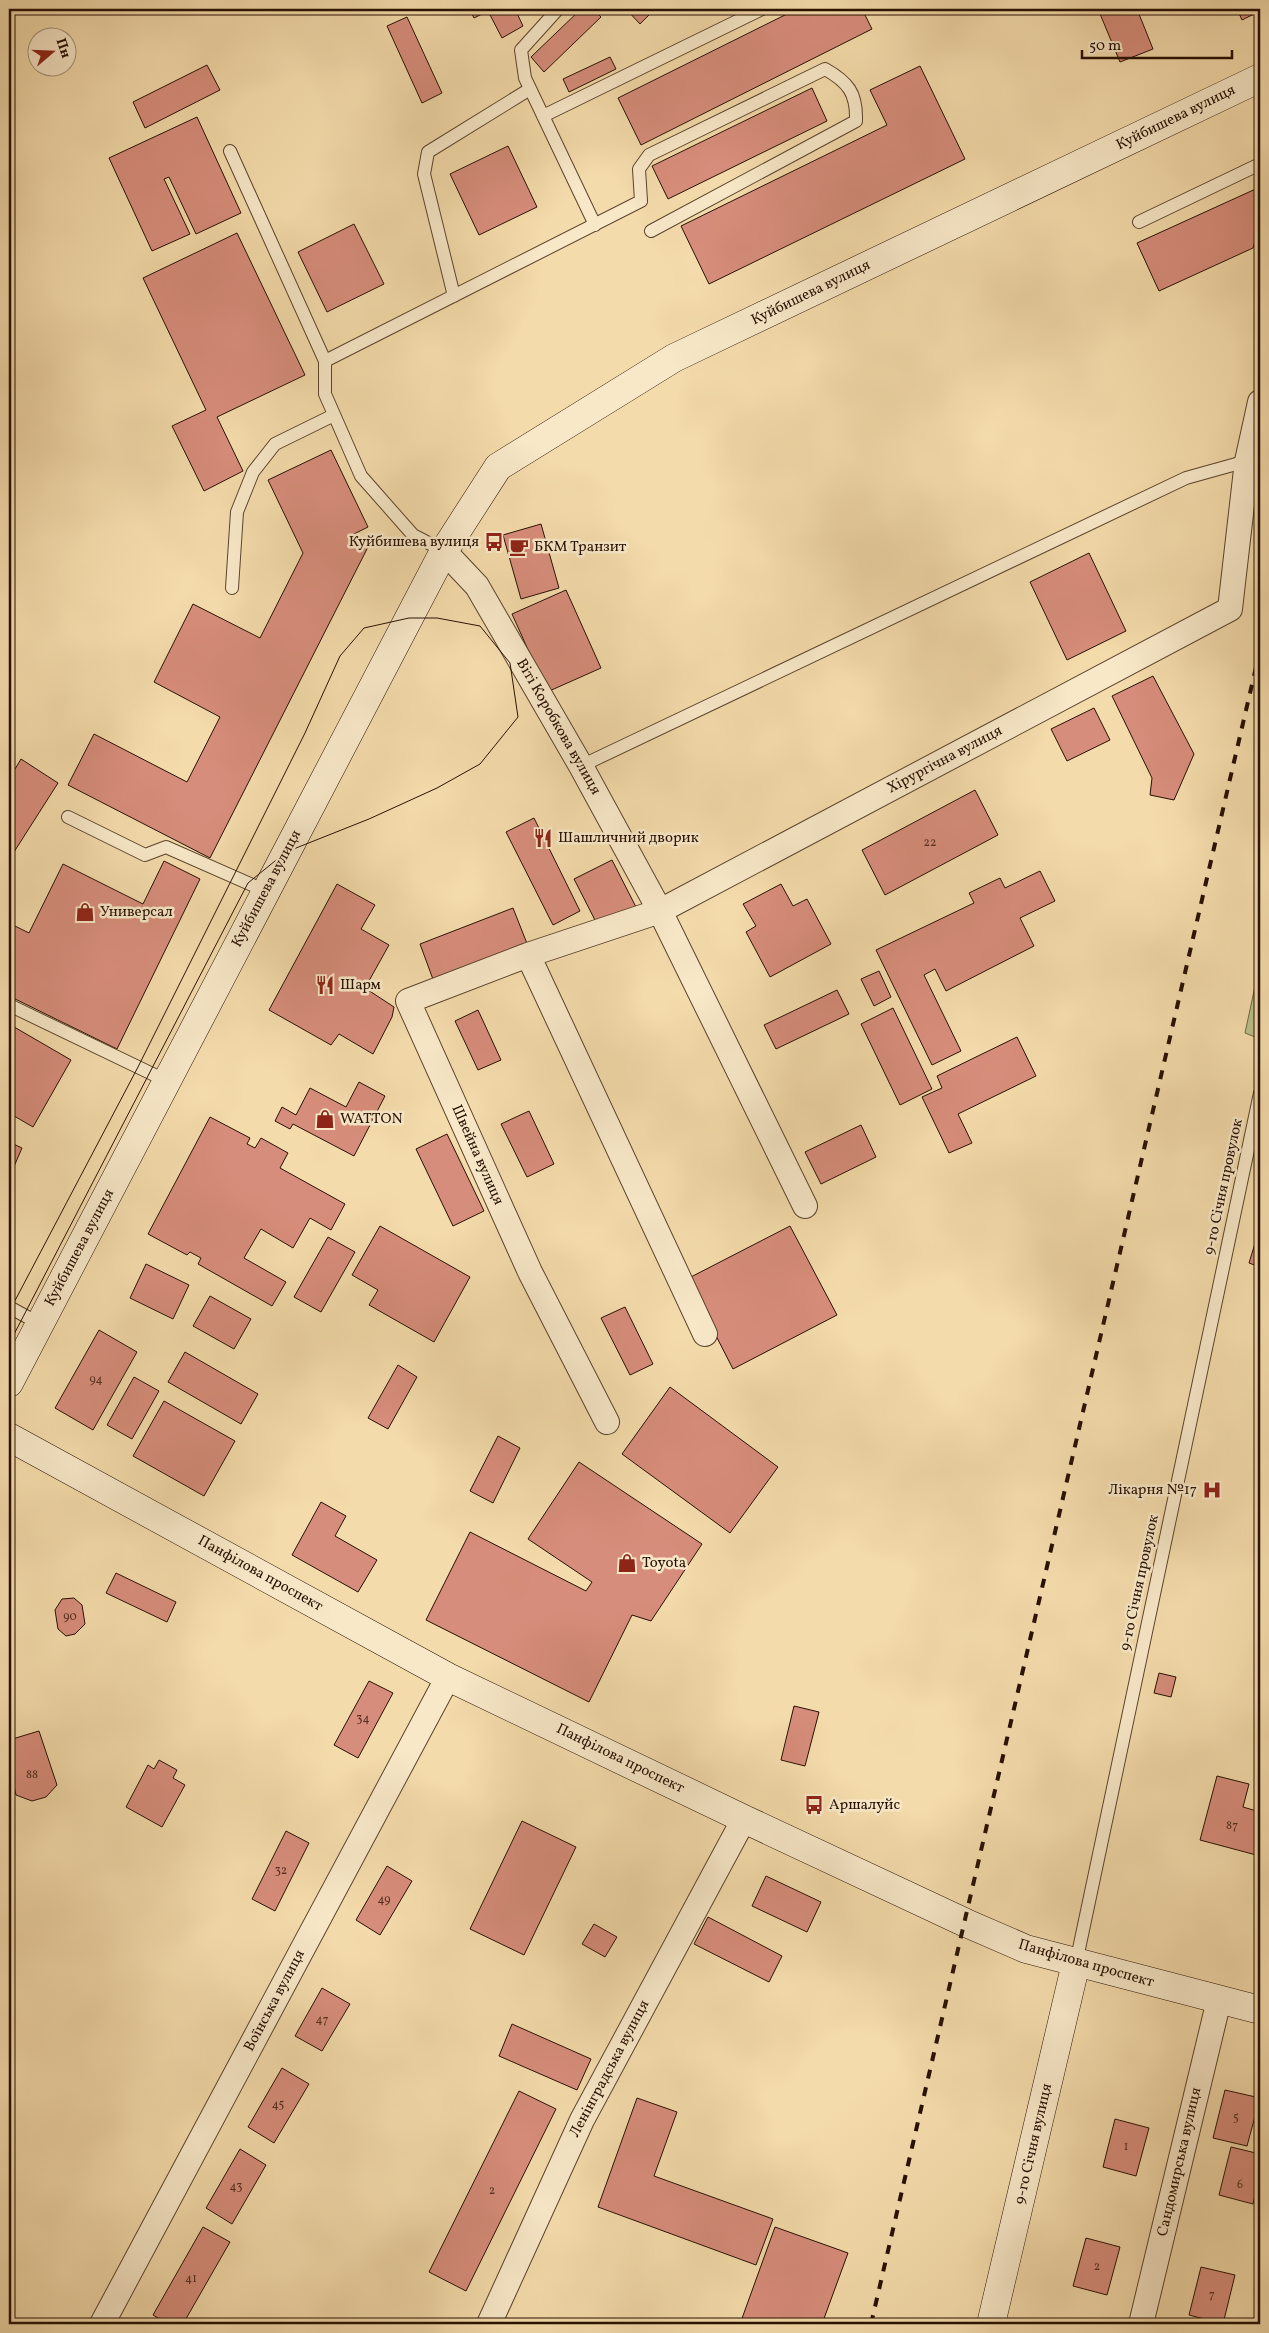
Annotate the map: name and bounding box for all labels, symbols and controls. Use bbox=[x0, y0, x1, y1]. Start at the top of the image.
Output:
north arrow bbox=[28, 28, 78, 78]
scale bar bbox=[1082, 28, 1232, 60]
text: Пн bbox=[51, 36, 75, 61]
text: 50 m bbox=[1089, 36, 1121, 57]
street label: Куйбишева вулиця bbox=[1113, 80, 1239, 156]
street label: Куйбишева вулиця bbox=[748, 255, 874, 331]
bus stop icon: Куйбишева вулиця bbox=[483, 531, 505, 553]
place label: Куйбишева вулиця bbox=[349, 532, 479, 553]
cafe icon: БКМ Транзит bbox=[508, 536, 530, 558]
place label: БКМ Транзит bbox=[534, 537, 627, 558]
street label: Віті Коробкова вулиця bbox=[510, 655, 606, 799]
street label: Хірургічна вулиця bbox=[884, 721, 1006, 799]
street label: Куйбишева вулиця bbox=[227, 826, 307, 951]
restaurant icon: Шашличний дворик bbox=[532, 827, 554, 849]
place label: Шашличний дворик bbox=[558, 828, 699, 849]
house number: 22 bbox=[924, 835, 936, 851]
shop icon: Универсал bbox=[74, 901, 96, 923]
place label: Универсал bbox=[100, 902, 173, 923]
restaurant icon: Шарм bbox=[314, 974, 336, 996]
place label: Шарм bbox=[340, 975, 381, 996]
street label: Швейна вулиця bbox=[446, 1102, 509, 1209]
shop icon: WATTON bbox=[314, 1108, 336, 1130]
place label: WATTON bbox=[340, 1109, 403, 1130]
street label: 9-го Січня провулок bbox=[1199, 1117, 1249, 1257]
street label: Куйбишева вулиця bbox=[40, 1185, 120, 1310]
house number: 94 bbox=[89, 1372, 103, 1388]
hospital icon: Лікарня №17 bbox=[1201, 1479, 1223, 1501]
place label: Лікарня №17 bbox=[1108, 1480, 1197, 1501]
street label: 9-го Січня провулок bbox=[1115, 1513, 1165, 1653]
street label: Панфілова проспект bbox=[194, 1531, 327, 1617]
shop icon: Toyota bbox=[616, 1552, 638, 1574]
place label: Toyota bbox=[642, 1553, 686, 1574]
house number: 90 bbox=[63, 1609, 77, 1625]
house number: 34 bbox=[356, 1711, 370, 1727]
street label: Панфілова проспект bbox=[552, 1719, 688, 1799]
house number: 88 bbox=[26, 1767, 38, 1783]
bus stop icon: Аршалуйс bbox=[803, 1794, 825, 1816]
place label: Аршалуйс bbox=[829, 1795, 900, 1816]
house number: 87 bbox=[1226, 1818, 1238, 1834]
house number: 32 bbox=[275, 1863, 287, 1879]
house number: 49 bbox=[377, 1892, 391, 1908]
street label: Панфілова проспект bbox=[1016, 1935, 1157, 1994]
street label: Воїнська вулиця bbox=[239, 1946, 311, 2056]
street label: Ленінградська вулиця bbox=[565, 1996, 655, 2141]
house number: 47 bbox=[316, 2012, 329, 2028]
street label: 9-го Січня вулиця bbox=[1010, 2081, 1058, 2207]
street label: Сандомирська вулиця bbox=[1153, 2085, 1207, 2239]
house number: 45 bbox=[272, 2097, 285, 2113]
house number: 5 bbox=[1233, 2110, 1239, 2126]
house number: 1 bbox=[1124, 2139, 1128, 2155]
house number: 6 bbox=[1237, 2177, 1243, 2193]
house number: 43 bbox=[230, 2179, 242, 2195]
house number: 2 bbox=[489, 2183, 495, 2199]
house number: 2 bbox=[1094, 2259, 1100, 2275]
house number: 41 bbox=[185, 2271, 197, 2287]
house number: 7 bbox=[1209, 2287, 1215, 2303]

